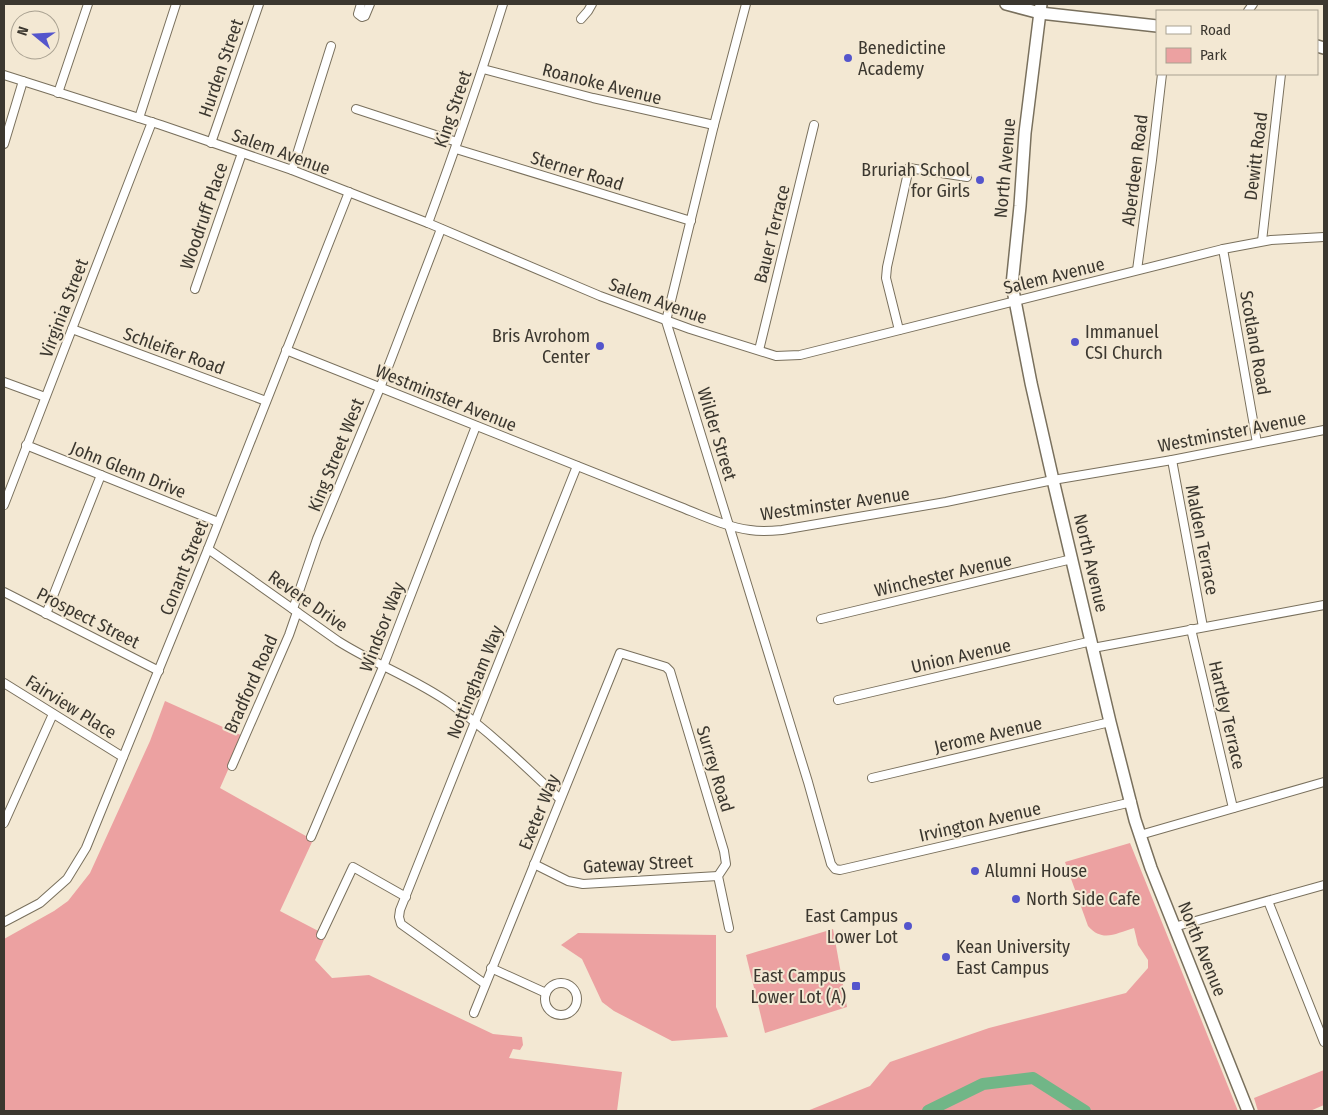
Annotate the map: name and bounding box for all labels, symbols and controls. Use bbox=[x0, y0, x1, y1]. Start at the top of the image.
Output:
north arrow bbox=[10, 10, 60, 60]
legend bbox=[1156, 10, 1318, 75]
street label: Hurden Street bbox=[194, 16, 248, 120]
text: Road bbox=[1200, 21, 1231, 39]
text: N bbox=[14, 25, 32, 38]
place label: Benedictine Academy bbox=[858, 37, 946, 80]
text: Park bbox=[1200, 46, 1227, 64]
marker: Benedictine Academy bbox=[842, 52, 854, 64]
street label: Roanoke Avenue bbox=[540, 59, 664, 109]
street label: King Street bbox=[429, 67, 477, 151]
street label: Dewitt Road bbox=[1240, 110, 1272, 202]
street label: Aberdeen Road bbox=[1117, 113, 1153, 227]
street label: North Avenue bbox=[990, 117, 1020, 219]
street label: Salem Avenue bbox=[229, 124, 333, 180]
street label: Sterner Road bbox=[528, 146, 626, 196]
street label: Woodruff Place bbox=[175, 159, 233, 272]
place label: Bruriah School for Girls bbox=[861, 159, 970, 202]
marker: Bruriah School for Girls bbox=[974, 174, 986, 186]
street label: Bauer Terrace bbox=[749, 182, 795, 286]
street label: Salem Avenue bbox=[1001, 253, 1107, 299]
street label: Virginia Street bbox=[35, 255, 93, 361]
street label: Salem Avenue bbox=[606, 273, 710, 329]
street label: Scotland Road bbox=[1235, 289, 1275, 397]
place label: Immanuel CSI Church bbox=[1085, 321, 1163, 364]
street label: Schleifer Road bbox=[120, 322, 228, 380]
place label: Bris Avrohom Center bbox=[492, 325, 591, 368]
marker: Immanuel CSI Church bbox=[1069, 336, 1081, 348]
marker: Bris Avrohom Center bbox=[594, 340, 606, 352]
street label: Westminster Avenue bbox=[372, 360, 520, 436]
street label: Wilder Street bbox=[692, 385, 742, 483]
street label: King Street West bbox=[303, 395, 369, 515]
street label: Westminster Avenue bbox=[1156, 407, 1308, 457]
street label: John Glenn Drive bbox=[67, 437, 189, 503]
street label: Westminster Avenue bbox=[759, 483, 911, 525]
street label: Malden Terrace bbox=[1181, 483, 1223, 597]
street label: North Avenue bbox=[1069, 512, 1113, 614]
street label: Conant Street bbox=[155, 517, 213, 619]
street label: Winchester Avenue bbox=[872, 548, 1014, 602]
street label: Revere Drive bbox=[264, 566, 352, 637]
street label: Windsor Way bbox=[355, 579, 409, 675]
street label: Prospect Street bbox=[33, 583, 143, 653]
street label: Nottingham Way bbox=[442, 622, 508, 742]
street label: Bradford Road bbox=[219, 631, 283, 737]
street label: Union Avenue bbox=[909, 634, 1013, 678]
street label: Hartley Terrace bbox=[1204, 659, 1250, 772]
street label: Fairview Place bbox=[22, 670, 121, 744]
street label: Jerome Avenue bbox=[932, 712, 1044, 758]
street label: Surrey Road bbox=[691, 723, 739, 815]
street label: Exeter Way bbox=[514, 771, 564, 853]
street label: Irvington Avenue bbox=[917, 797, 1043, 847]
street label: Gateway Street bbox=[582, 850, 694, 878]
place label: Alumni House bbox=[985, 860, 1087, 882]
marker: Alumni House bbox=[969, 865, 981, 877]
place label: North Side Cafe bbox=[1026, 888, 1141, 910]
marker: North Side Cafe bbox=[1010, 893, 1022, 905]
street label: North Avenue bbox=[1173, 898, 1231, 1000]
place label: East Campus Lower Lot bbox=[805, 905, 898, 948]
marker: East Campus Lower Lot bbox=[902, 920, 914, 932]
place label: Kean University East Campus bbox=[956, 936, 1070, 979]
marker: Kean University East Campus bbox=[940, 951, 952, 963]
place label: East Campus Lower Lot (A) bbox=[751, 965, 846, 1008]
marker: East Campus Lower Lot (A) bbox=[850, 980, 862, 992]

